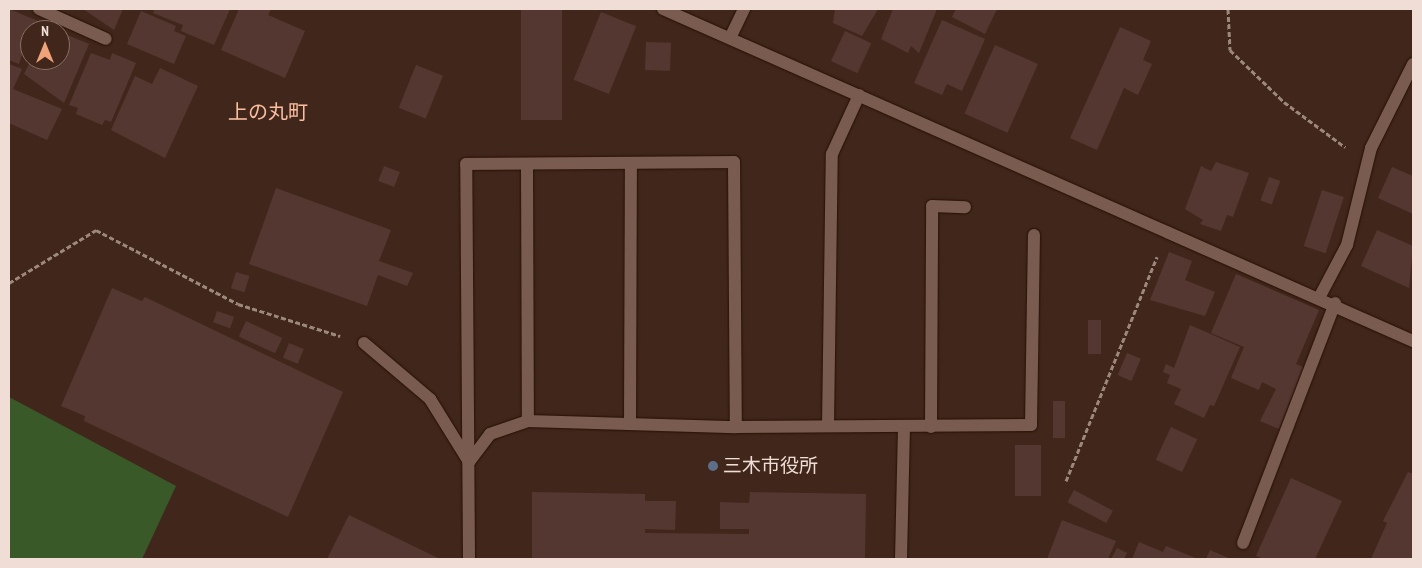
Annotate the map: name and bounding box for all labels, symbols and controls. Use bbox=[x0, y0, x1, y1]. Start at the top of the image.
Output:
north arrow bbox=[20, 20, 70, 70]
text: N bbox=[41, 22, 49, 40]
district label: 上の丸町 bbox=[228, 100, 308, 124]
place label: 三木市役所 bbox=[723, 455, 818, 477]
marker: 三木市役所 bbox=[707, 460, 719, 472]

